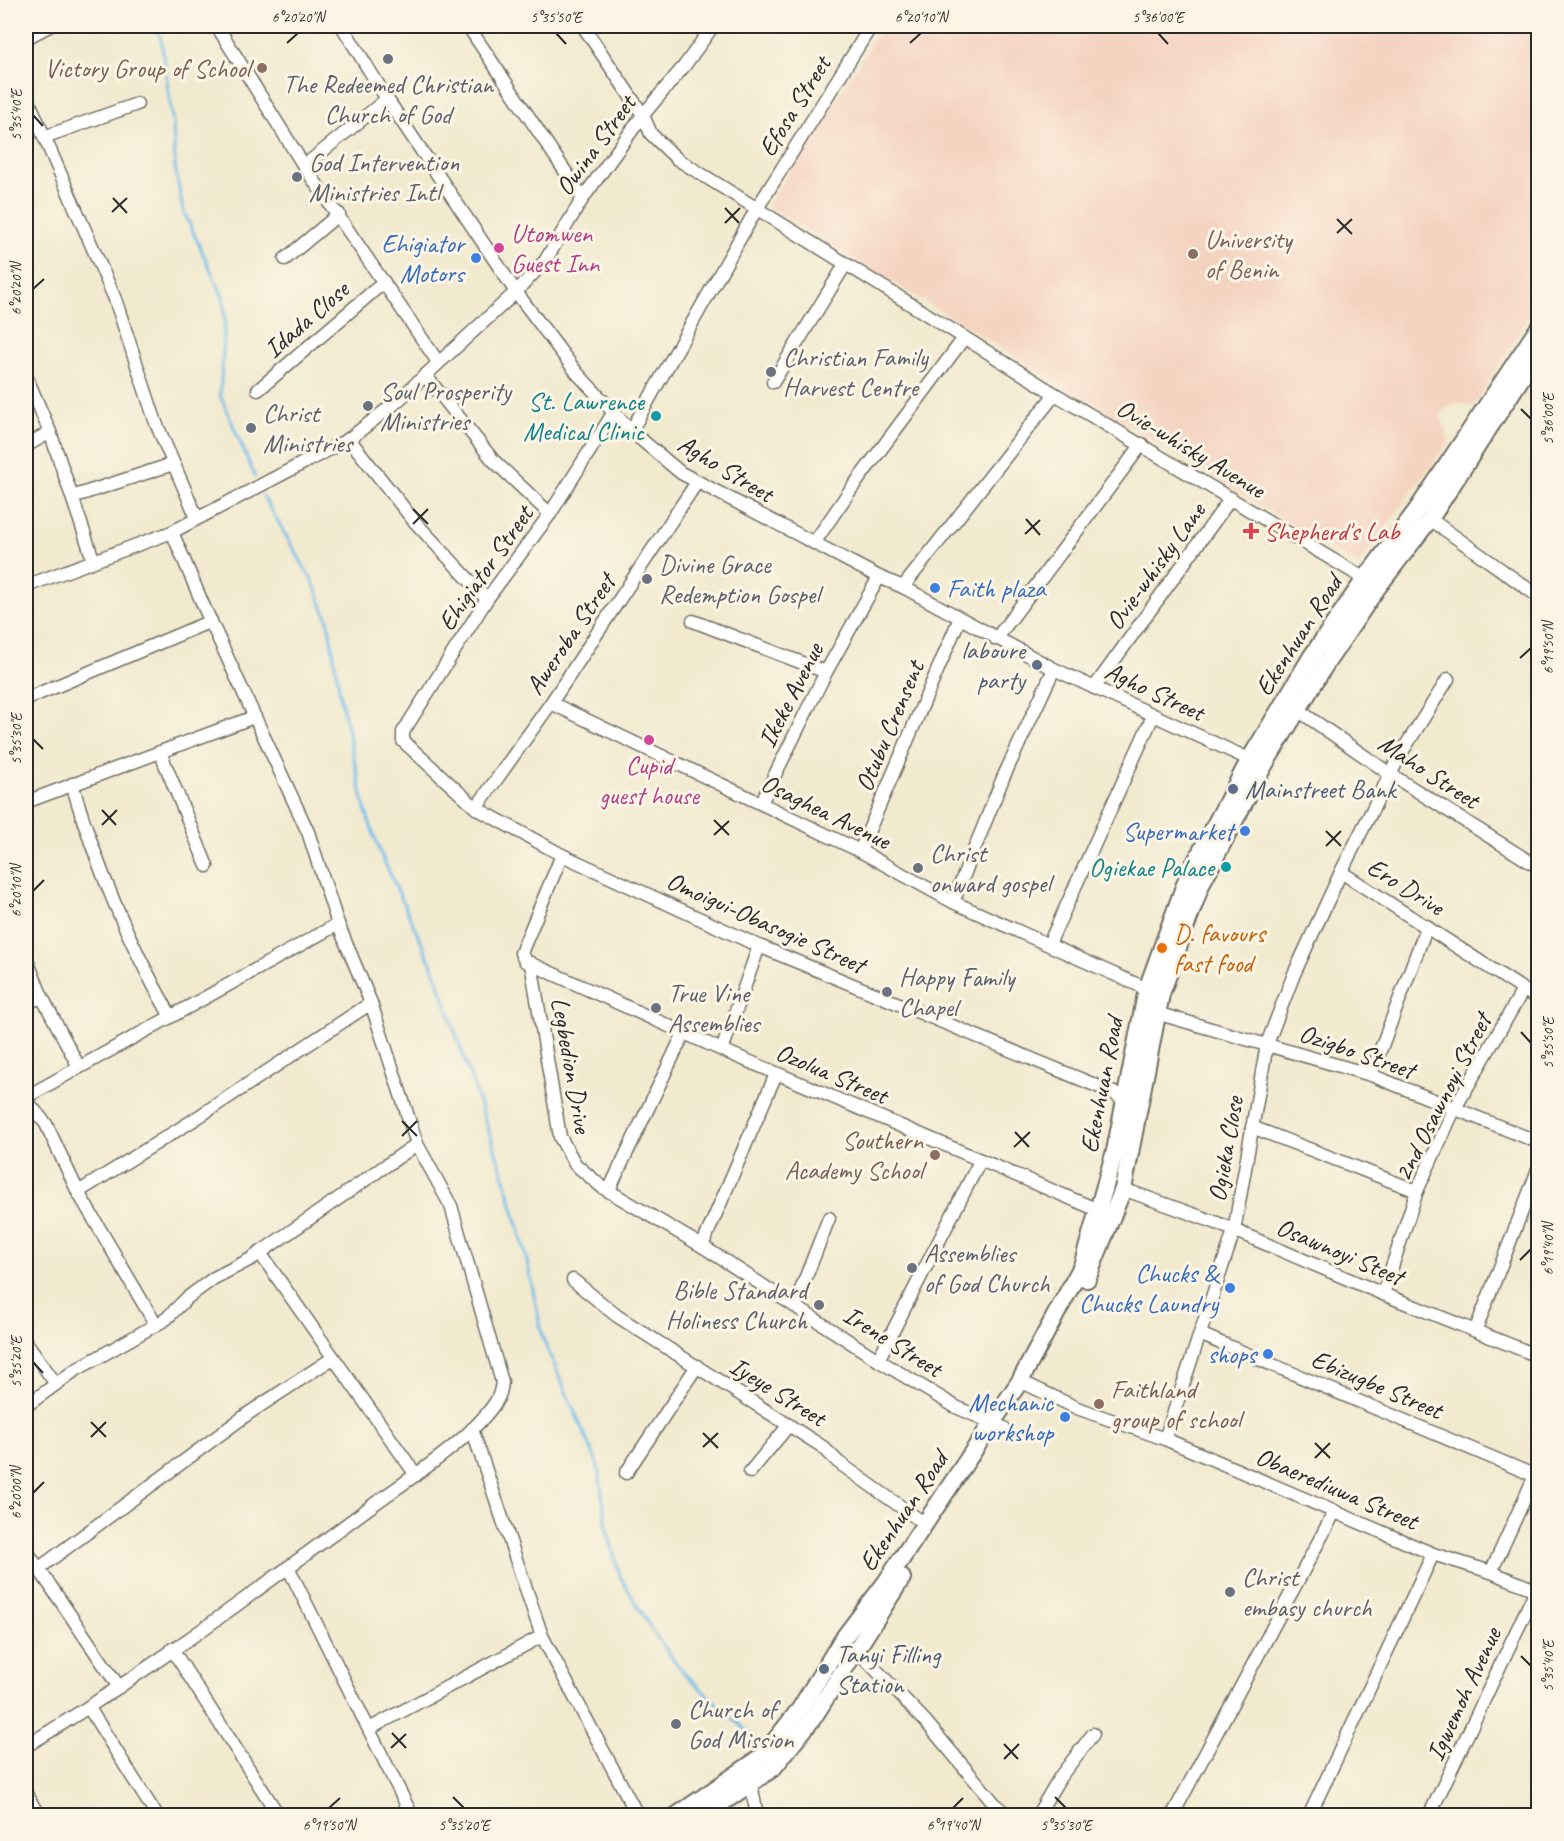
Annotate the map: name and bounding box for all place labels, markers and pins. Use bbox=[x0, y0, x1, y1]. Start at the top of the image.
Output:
place label: Victory Group of School bbox=[45, 52, 255, 85]
marker: The Redeemed Christian Church of God bbox=[381, 52, 395, 66]
marker: Victory Group of School bbox=[255, 61, 269, 75]
place label: The Redeemed Christian Church of God bbox=[283, 68, 494, 131]
place label: God Intervention Ministries Intl bbox=[309, 146, 459, 209]
marker: God Intervention Ministries Intl bbox=[290, 170, 304, 184]
place label: Utomwen Guest Inn bbox=[511, 217, 601, 280]
place label: University of Benin bbox=[1205, 223, 1294, 286]
place label: Ehigiator Motors bbox=[381, 227, 467, 290]
marker: Utomwen Guest Inn bbox=[492, 241, 506, 255]
marker: University of Benin bbox=[1186, 247, 1200, 261]
marker: Ehigiator Motors bbox=[469, 251, 483, 265]
place label: Christian Family Harvest Centre bbox=[783, 341, 930, 404]
marker: Christian Family Harvest Centre bbox=[764, 365, 778, 379]
place label: Soul Prosperity Ministries bbox=[380, 375, 513, 438]
place label: St. Lawrence Medical Clinic bbox=[523, 385, 646, 448]
place label: Christ Ministries bbox=[263, 397, 355, 460]
marker: Soul Prosperity Ministries bbox=[361, 399, 375, 413]
marker: St. Lawrence Medical Clinic bbox=[649, 409, 663, 423]
marker: Christ Ministries bbox=[244, 421, 258, 435]
place label: Shepherd's Lab bbox=[1264, 515, 1401, 548]
marker: Shepherd's Lab bbox=[1242, 522, 1260, 540]
place label: Divine Grace Redemption Gospel bbox=[659, 548, 824, 611]
marker: Divine Grace Redemption Gospel bbox=[640, 572, 654, 586]
place label: Faith plaza bbox=[947, 572, 1047, 605]
marker: Faith plaza bbox=[928, 581, 942, 595]
place label: laboure party bbox=[961, 634, 1028, 697]
marker: laboure party bbox=[1030, 658, 1044, 672]
marker: Cupid guest house bbox=[642, 733, 656, 747]
place label: Cupid guest house bbox=[599, 749, 700, 812]
place label: Mainstreet Bank bbox=[1245, 773, 1398, 806]
marker: Mainstreet Bank bbox=[1226, 782, 1240, 796]
place label: Supermarket bbox=[1122, 815, 1236, 848]
marker: Supermarket bbox=[1238, 824, 1252, 838]
place label: Christ onward gospel bbox=[930, 837, 1055, 900]
place label: Ogiekae Palace bbox=[1089, 851, 1217, 884]
marker: Ogiekae Palace bbox=[1219, 860, 1233, 874]
marker: Christ onward gospel bbox=[911, 861, 925, 875]
place label: D. favours fast food bbox=[1174, 917, 1267, 980]
marker: D. favours fast food bbox=[1155, 941, 1169, 955]
place label: Happy Family Chapel bbox=[899, 961, 1016, 1024]
place label: True Vine Assemblies bbox=[668, 977, 762, 1040]
marker: Happy Family Chapel bbox=[880, 985, 894, 999]
marker: True Vine Assemblies bbox=[649, 1001, 663, 1015]
place label: Southern Academy School bbox=[785, 1124, 928, 1187]
marker: Southern Academy School bbox=[928, 1148, 942, 1162]
place label: Assemblies of God Church bbox=[924, 1237, 1051, 1300]
place label: Chucks & Chucks Laundry bbox=[1079, 1257, 1221, 1320]
marker: Assemblies of God Church bbox=[905, 1261, 919, 1275]
place label: Bible Standard Holiness Church bbox=[666, 1274, 811, 1337]
marker: Chucks & Chucks Laundry bbox=[1223, 1281, 1237, 1295]
marker: Bible Standard Holiness Church bbox=[812, 1298, 826, 1312]
place label: shops bbox=[1207, 1338, 1258, 1371]
marker: shops bbox=[1261, 1347, 1275, 1361]
place label: Faithland group of school bbox=[1111, 1373, 1246, 1436]
place label: Mechanic workshop bbox=[969, 1386, 1055, 1449]
marker: Faithland group of school bbox=[1092, 1397, 1106, 1411]
marker: Mechanic workshop bbox=[1058, 1410, 1072, 1424]
place label: Christ embasy church bbox=[1242, 1561, 1373, 1624]
marker: Christ embasy church bbox=[1223, 1585, 1237, 1599]
place label: Tanyi Filling Station bbox=[836, 1638, 942, 1701]
marker: Tanyi Filling Station bbox=[817, 1662, 831, 1676]
place label: Church of God Mission bbox=[688, 1693, 795, 1756]
marker: Church of God Mission bbox=[669, 1717, 683, 1731]

